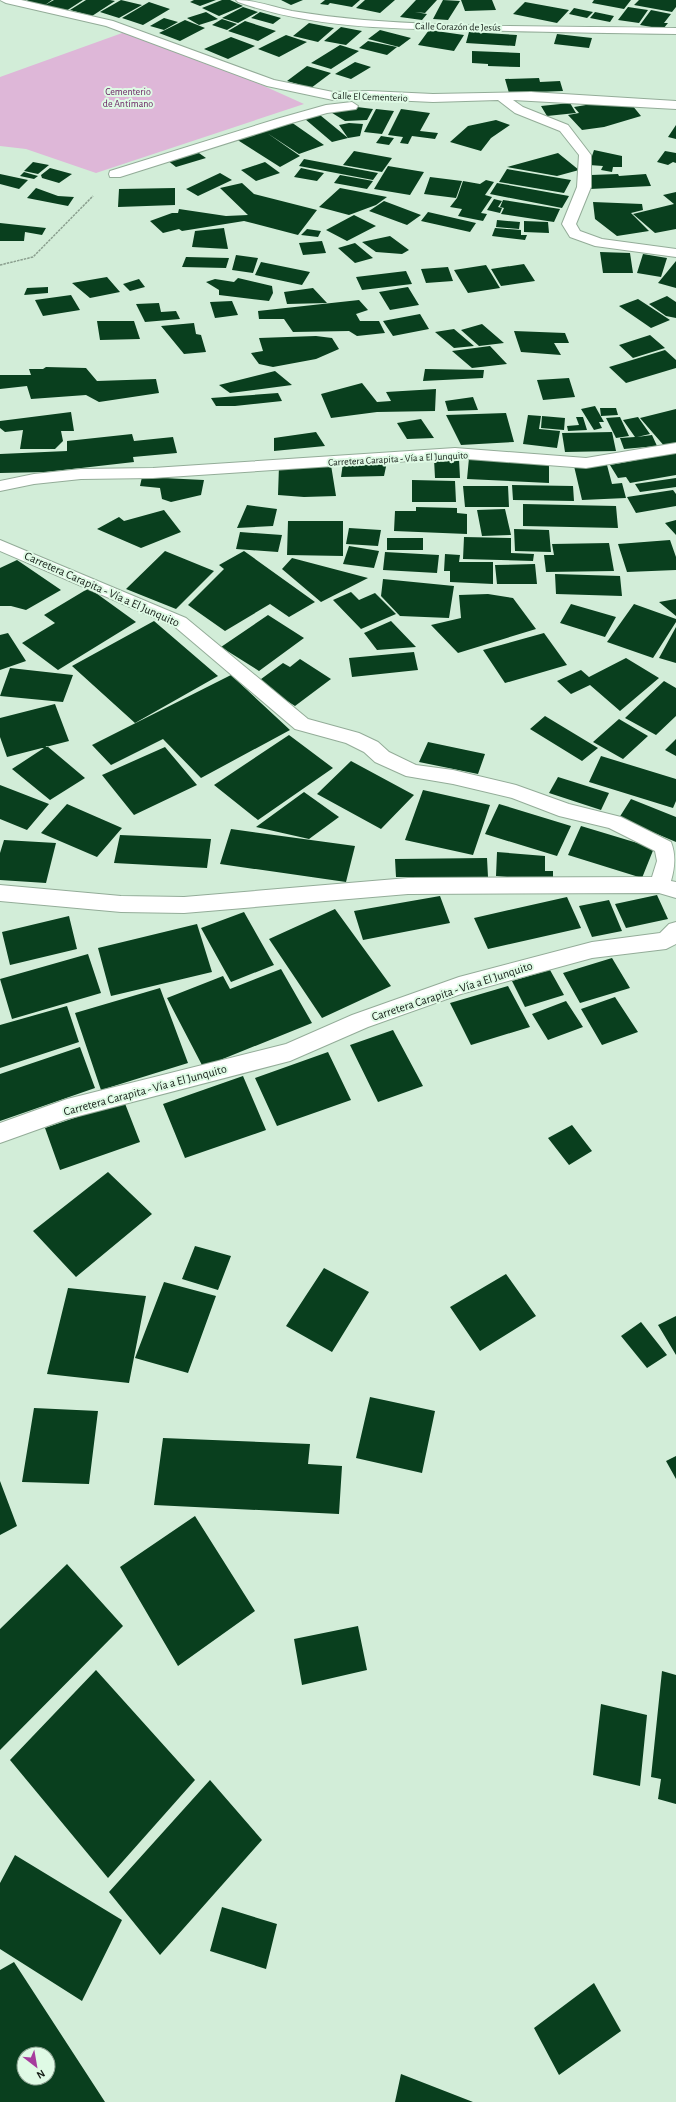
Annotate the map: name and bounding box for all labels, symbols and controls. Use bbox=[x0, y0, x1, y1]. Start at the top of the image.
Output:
street label: Calle Corazón de Jesús bbox=[415, 21, 501, 33]
park label: Cementerio de Antímano bbox=[103, 87, 153, 109]
street label: Calle El Cementerio bbox=[332, 91, 408, 103]
street label: Carretera Carapita - Vía a El Junquito bbox=[328, 450, 468, 468]
street label: Carretera Carapita - Vía a El Junquito bbox=[23, 549, 181, 629]
street label: Carretera Carapita - Vía a El Junquito bbox=[370, 959, 534, 1023]
street label: Carretera Carapita - Vía a El Junquito bbox=[62, 1062, 228, 1118]
north arrow bbox=[16, 2046, 56, 2086]
text: N bbox=[35, 2067, 47, 2081]

